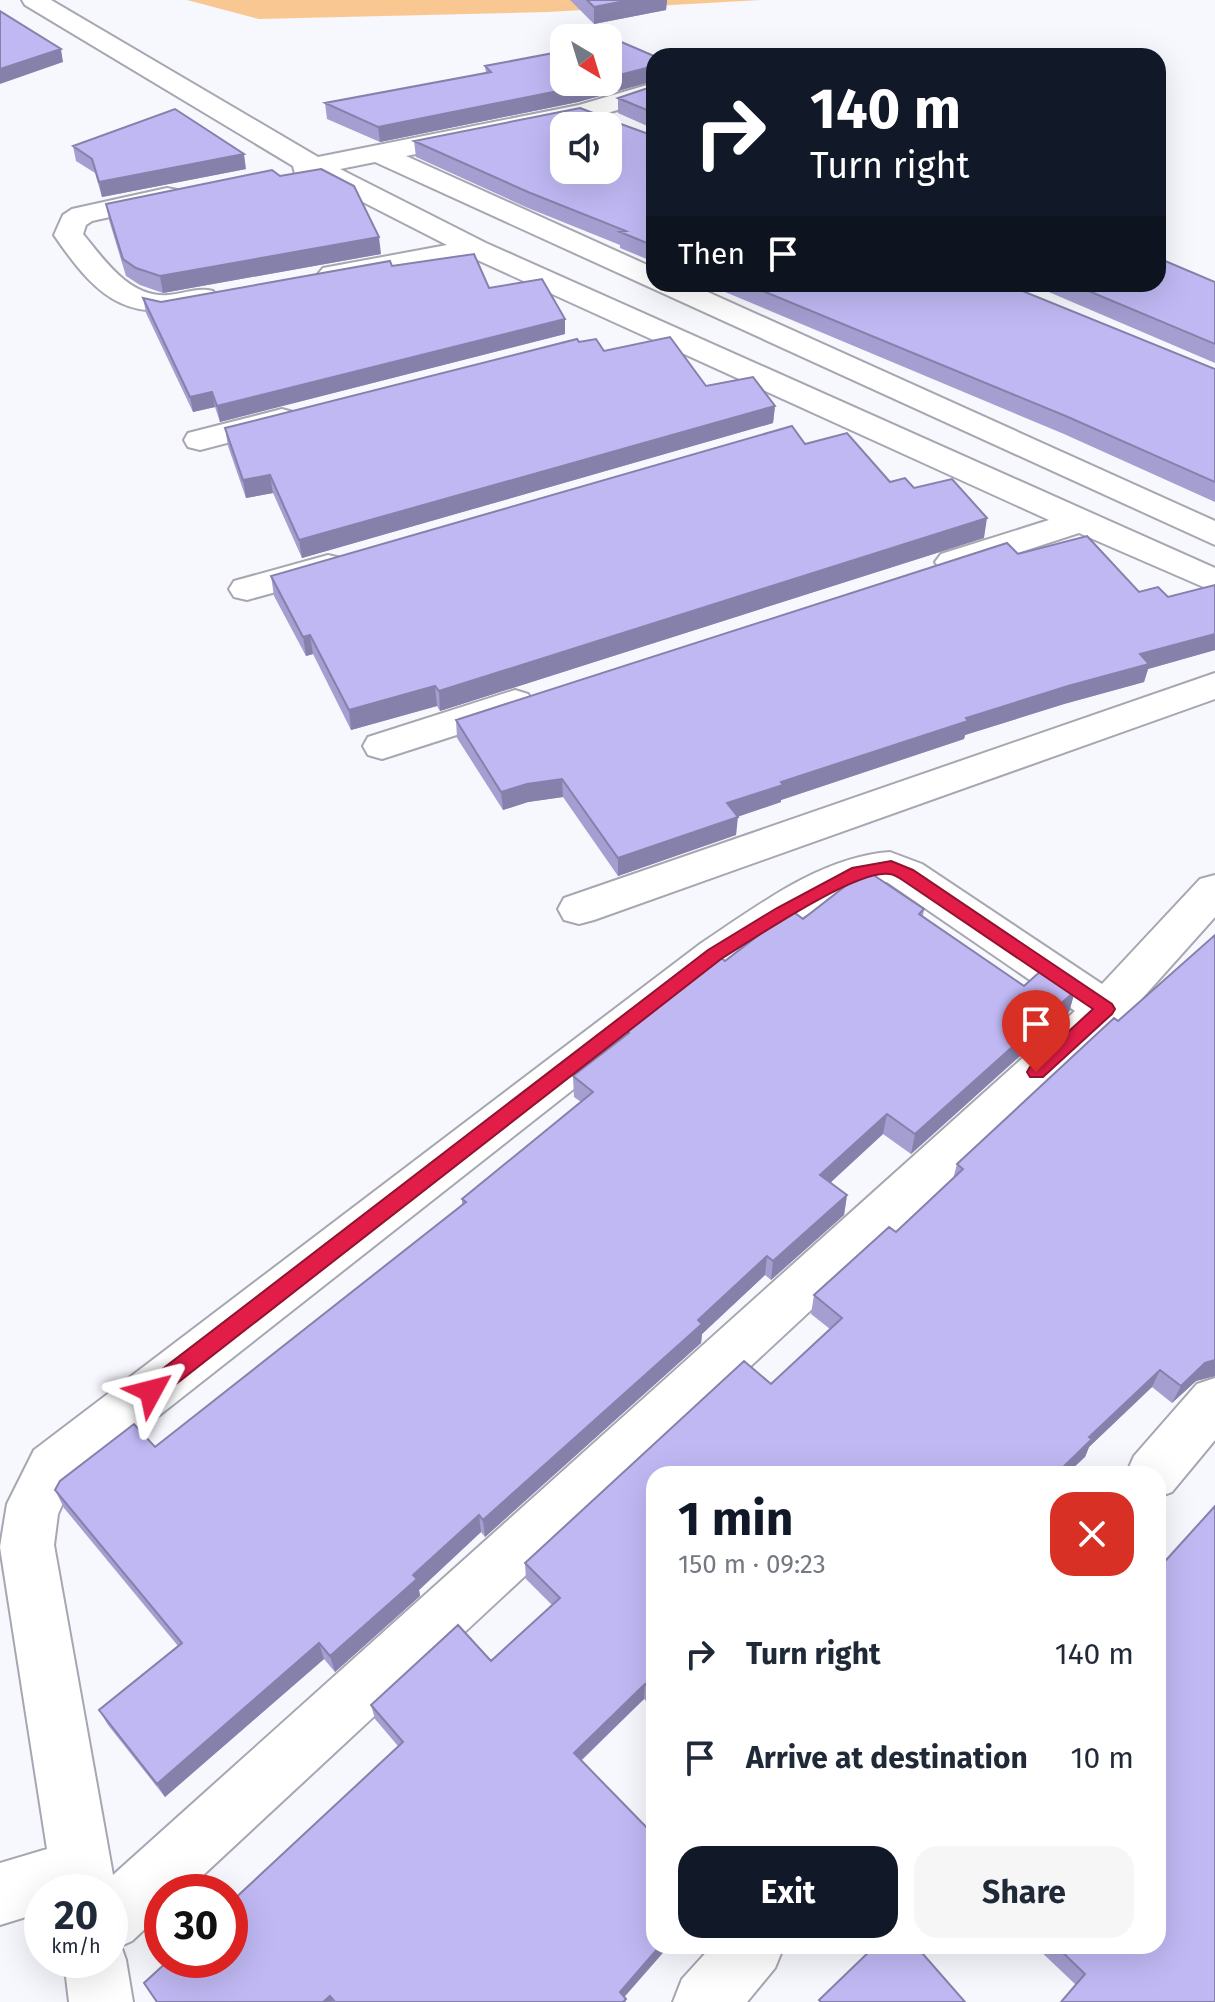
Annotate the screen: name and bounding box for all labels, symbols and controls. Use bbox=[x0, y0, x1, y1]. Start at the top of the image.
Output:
north arrow bbox=[550, 24, 622, 96]
map controls bbox=[550, 24, 622, 184]
text: 140 m bbox=[810, 76, 961, 143]
icon: right bbox=[678, 80, 782, 184]
button: sound bbox=[550, 112, 622, 184]
text: Turn right bbox=[810, 144, 970, 188]
icon: arrive bbox=[761, 232, 805, 276]
text: Then bbox=[678, 236, 745, 272]
pin bbox=[1002, 990, 1070, 1072]
icon: arrive bbox=[1014, 1002, 1058, 1046]
position arrow bbox=[109, 1349, 193, 1433]
text: 1 min bbox=[678, 1490, 793, 1548]
button: close bbox=[1050, 1492, 1134, 1576]
text: 150 m · 09:23 bbox=[678, 1549, 826, 1580]
icon: right bbox=[678, 1632, 722, 1676]
text: Turn right bbox=[746, 1636, 881, 1672]
text: 140 m bbox=[1055, 1636, 1134, 1672]
icon: arrive bbox=[678, 1736, 722, 1780]
text: Arrive at destination bbox=[746, 1740, 1028, 1776]
text: 10 m bbox=[1071, 1740, 1134, 1776]
button: Exit bbox=[678, 1846, 898, 1938]
button: Share bbox=[914, 1846, 1134, 1938]
speed limit sign: 30 bbox=[144, 1874, 248, 1978]
text: 20 bbox=[54, 1892, 98, 1940]
text: km/h bbox=[51, 1934, 101, 1958]

